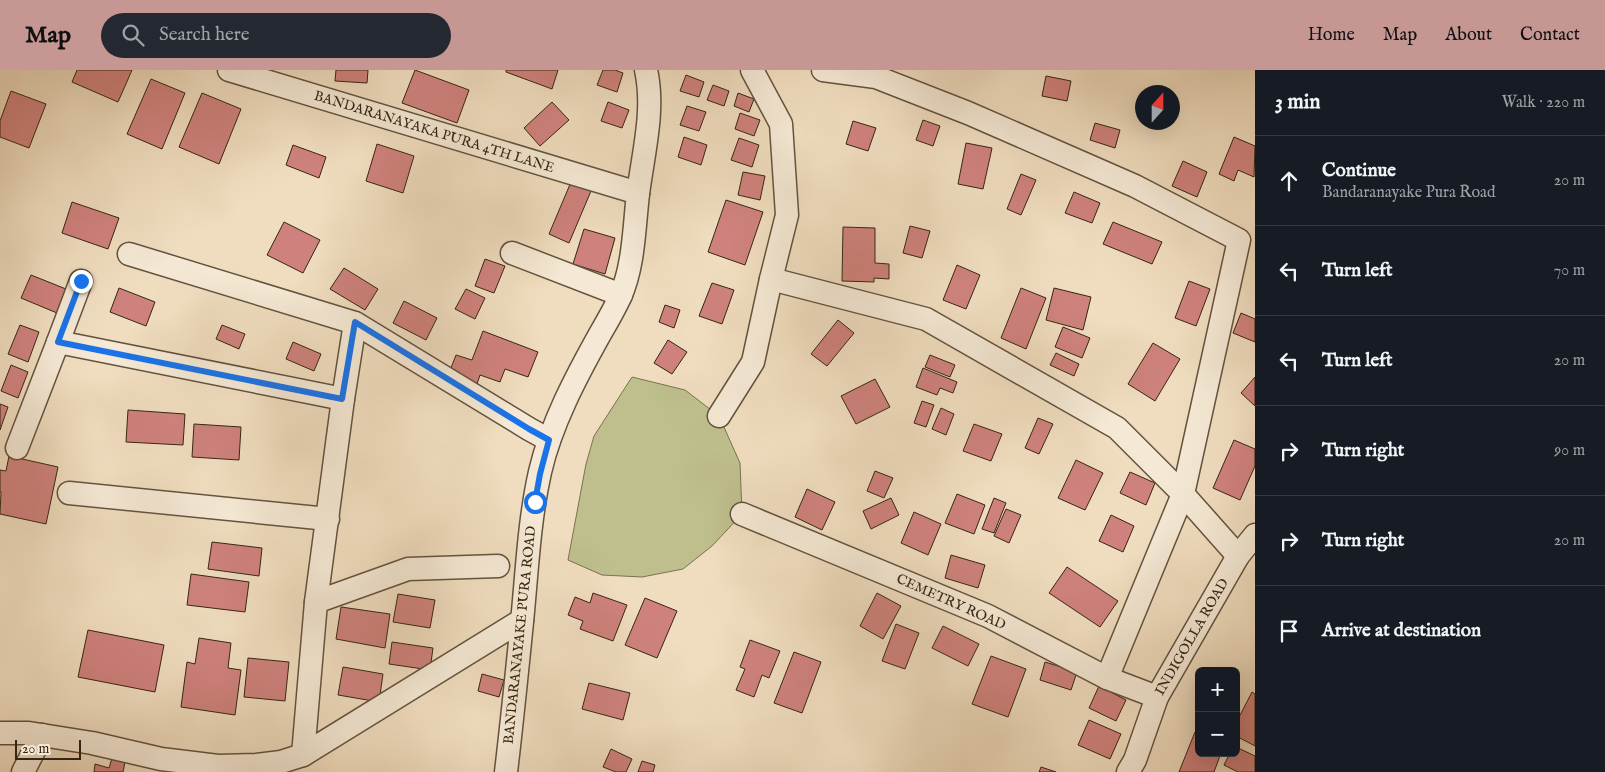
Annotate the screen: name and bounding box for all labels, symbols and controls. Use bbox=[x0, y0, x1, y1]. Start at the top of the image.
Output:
search box bbox=[101, 13, 451, 58]
text: Map bbox=[25, 20, 71, 51]
icon: search bbox=[119, 21, 147, 49]
text: Search here bbox=[159, 23, 250, 47]
text: Home bbox=[1308, 24, 1355, 47]
text: Map bbox=[1383, 24, 1417, 47]
text: About bbox=[1445, 24, 1492, 47]
text: Contact bbox=[1520, 24, 1580, 47]
north arrow bbox=[1135, 85, 1180, 130]
street label: BANDARANAYAKA PURA 4TH LANE bbox=[312, 87, 557, 177]
text: 3 min bbox=[1275, 89, 1320, 116]
text: Walk · 220 m bbox=[1502, 93, 1585, 113]
text: Continue bbox=[1322, 159, 1396, 183]
icon: ahead bbox=[1275, 167, 1303, 195]
text: 20 m bbox=[1554, 171, 1585, 191]
text: Bandaranayake Pura Road bbox=[1322, 183, 1495, 203]
icon: left bbox=[1275, 257, 1303, 285]
text: Turn left bbox=[1322, 259, 1393, 283]
text: 70 m bbox=[1554, 261, 1585, 281]
route end bbox=[70, 270, 93, 293]
icon: left bbox=[1275, 347, 1303, 375]
text: Turn left bbox=[1322, 349, 1393, 373]
text: 20 m bbox=[1554, 351, 1585, 371]
icon: right bbox=[1275, 437, 1303, 465]
text: Turn right bbox=[1322, 439, 1404, 463]
text: 90 m bbox=[1554, 441, 1585, 461]
route start bbox=[524, 491, 547, 514]
street label: BANDARANAYAKE PURA ROAD bbox=[500, 525, 540, 745]
icon: right bbox=[1275, 527, 1303, 555]
text: Turn right bbox=[1322, 529, 1404, 553]
text: 20 m bbox=[1554, 531, 1585, 551]
street label: CEMETRY ROAD bbox=[893, 570, 1009, 634]
street label: INDIGOLLA ROAD bbox=[1151, 575, 1233, 699]
icon: arrive bbox=[1275, 617, 1303, 645]
text: Arrive at destination bbox=[1322, 619, 1481, 643]
map controls bbox=[1195, 667, 1240, 757]
button: + bbox=[1195, 667, 1240, 712]
button: − bbox=[1195, 712, 1240, 757]
scale bar bbox=[15, 737, 81, 760]
text: 20 m bbox=[22, 740, 49, 758]

